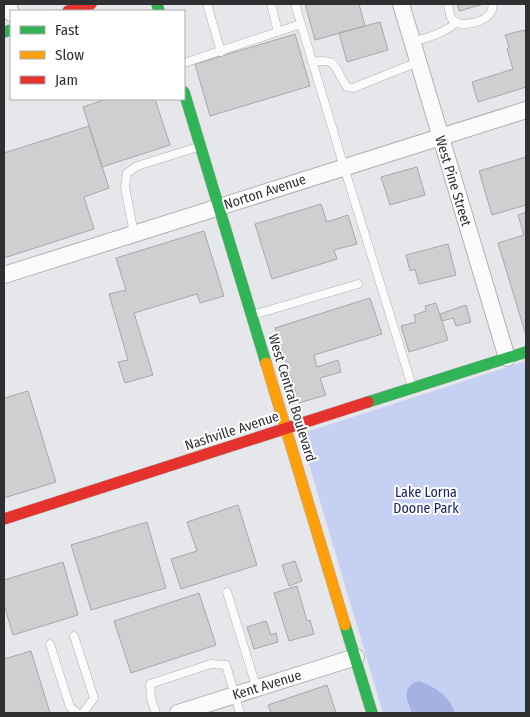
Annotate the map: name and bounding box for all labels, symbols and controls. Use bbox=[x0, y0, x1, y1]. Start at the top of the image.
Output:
legend bbox=[10, 10, 185, 100]
text: Fast bbox=[55, 21, 79, 39]
text: Slow bbox=[55, 46, 84, 64]
text: Jam bbox=[55, 71, 78, 89]
street label: West Pine Street bbox=[431, 134, 475, 229]
street label: Norton Avenue bbox=[222, 171, 308, 213]
street label: West Central Boulevard bbox=[264, 332, 320, 464]
street label: Nashville Avenue bbox=[183, 408, 281, 454]
park label: Lake Lorna Doone Park bbox=[393, 484, 459, 517]
street label: Kent Avenue bbox=[230, 666, 304, 704]

